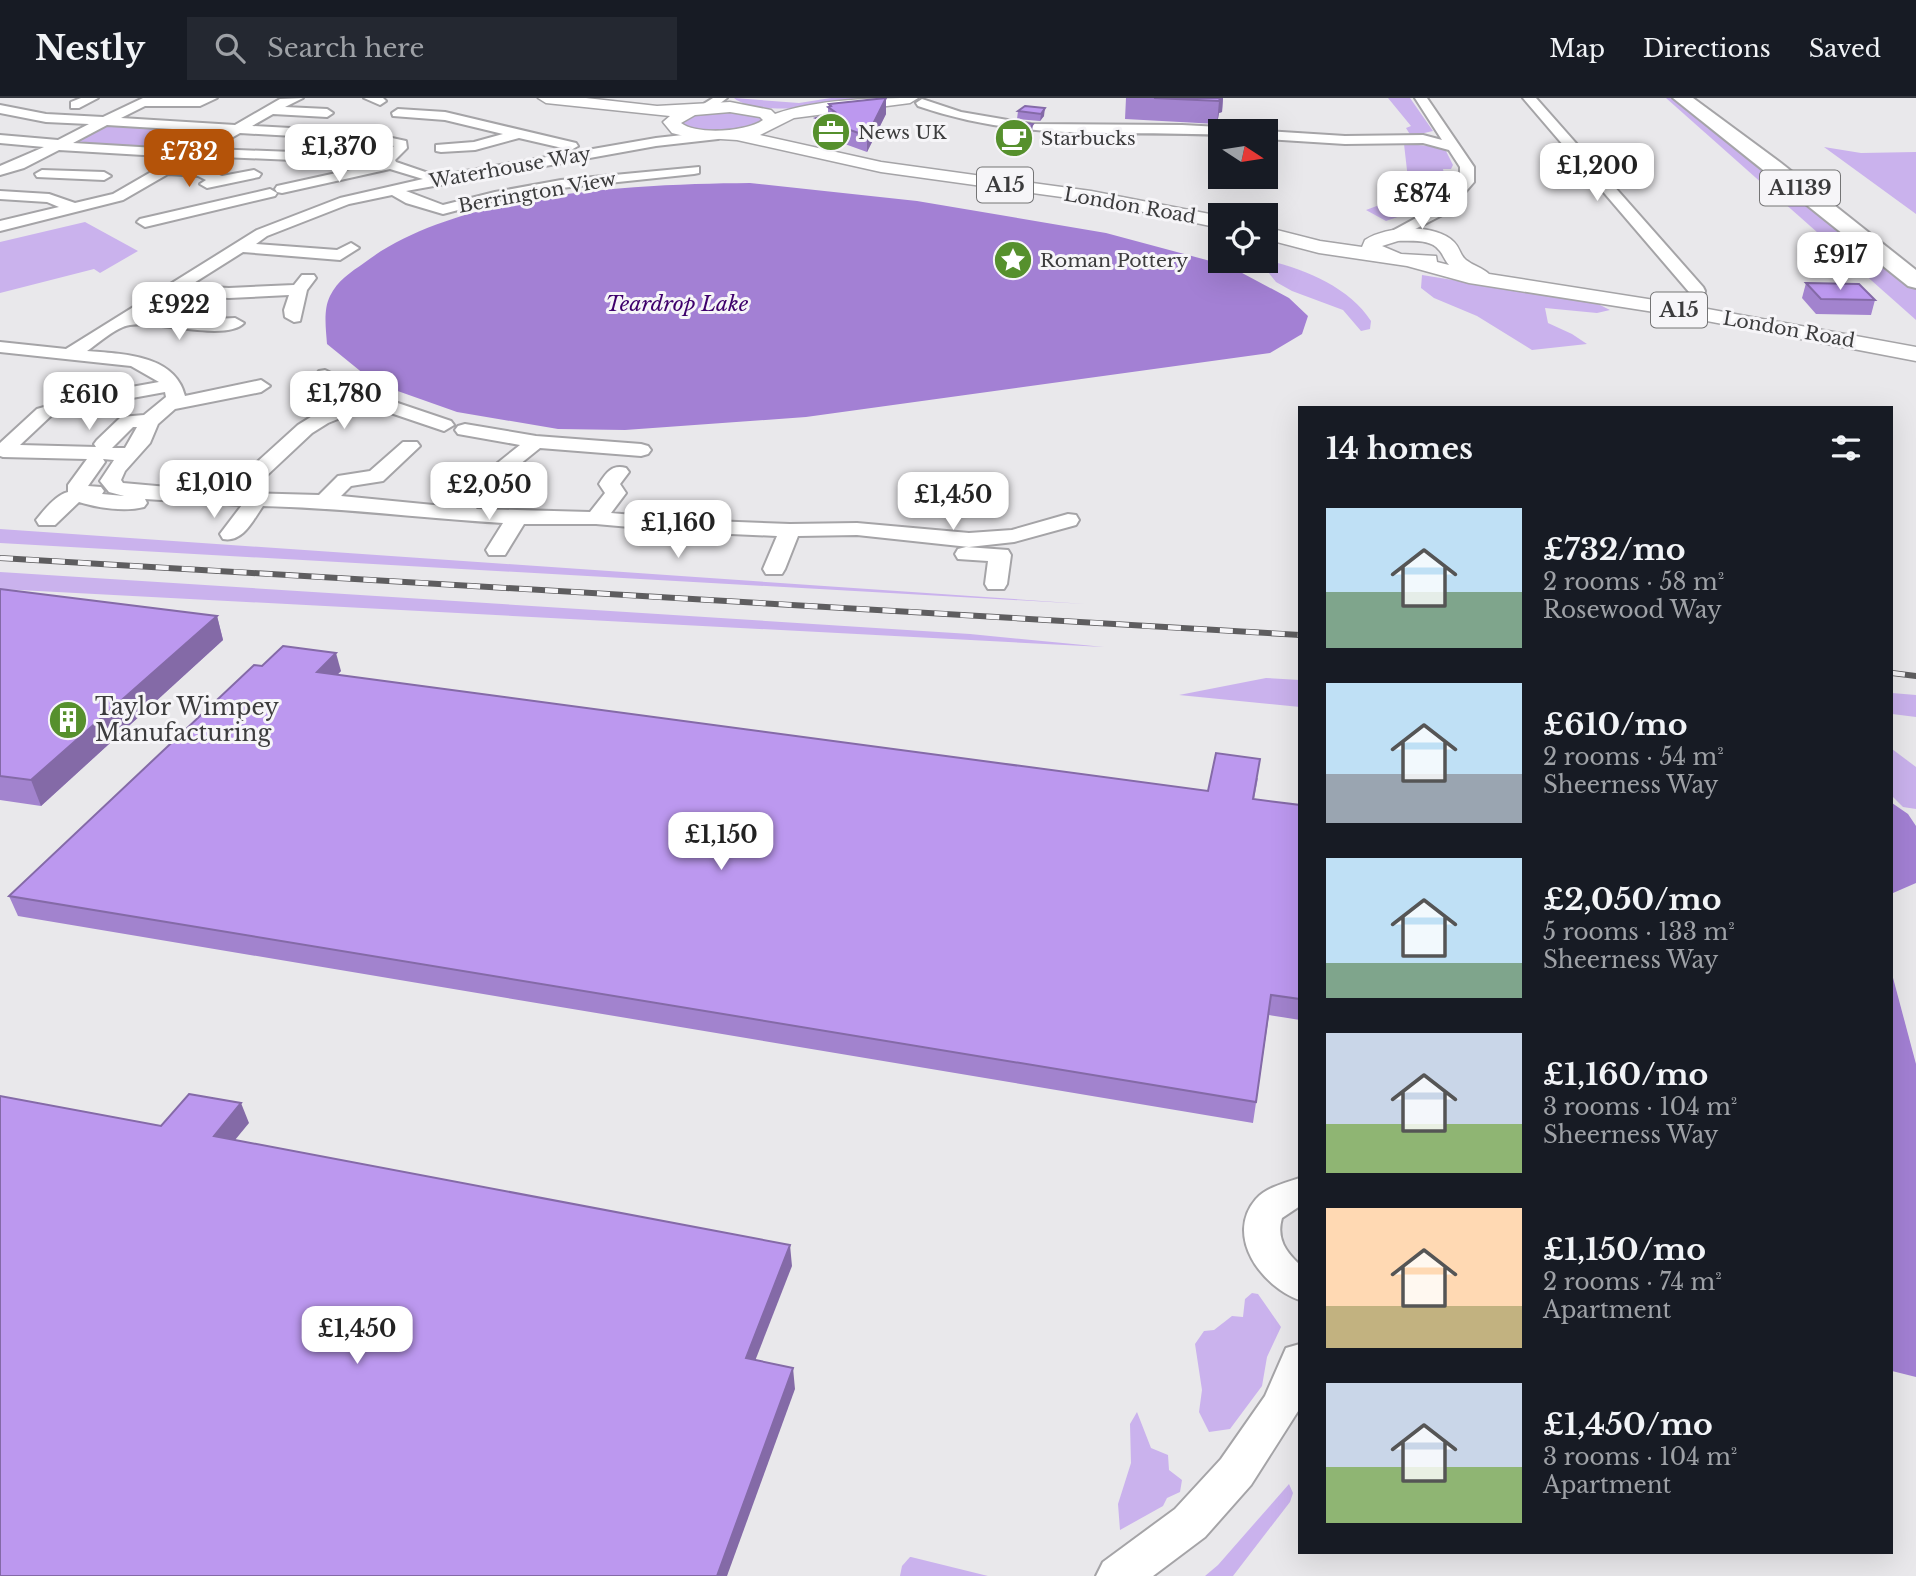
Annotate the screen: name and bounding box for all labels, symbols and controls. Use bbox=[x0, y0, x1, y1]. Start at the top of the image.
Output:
search box bbox=[187, 17, 677, 80]
text: Nestly bbox=[35, 28, 145, 69]
icon: search bbox=[211, 29, 249, 67]
text: Search here bbox=[267, 32, 424, 64]
text: Map bbox=[1549, 34, 1605, 63]
text: Directions bbox=[1643, 34, 1771, 63]
text: Saved bbox=[1809, 34, 1881, 63]
office icon: News UK bbox=[810, 111, 852, 153]
cafe icon: Starbucks bbox=[993, 117, 1035, 159]
north arrow bbox=[1208, 119, 1278, 189]
map controls bbox=[1208, 119, 1278, 273]
place label: News UK bbox=[858, 121, 948, 144]
pin: £1,370 bbox=[282, 125, 396, 184]
place label: Starbucks bbox=[1041, 127, 1136, 150]
pin: £732 bbox=[148, 130, 230, 189]
text: £1,370 bbox=[301, 133, 377, 161]
text: £732 bbox=[160, 138, 218, 166]
street label: Waterhouse Way bbox=[426, 142, 593, 193]
pin: £1,200 bbox=[1540, 144, 1654, 203]
text: £1,200 bbox=[1556, 152, 1638, 180]
street label: Berrington View bbox=[456, 167, 618, 218]
road number: A15 bbox=[977, 168, 1033, 202]
road number: A1139 bbox=[1760, 170, 1840, 206]
pin: £874 bbox=[1381, 172, 1463, 231]
text: £874 bbox=[1393, 180, 1451, 208]
street label: London Road bbox=[1062, 183, 1198, 228]
button: locate bbox=[1208, 203, 1278, 273]
pin: £917 bbox=[1799, 232, 1881, 292]
place icon: Roman Pottery bbox=[992, 239, 1034, 281]
text: £917 bbox=[1813, 241, 1867, 269]
place label: Roman Pottery bbox=[1040, 249, 1188, 272]
pin: £922 bbox=[138, 282, 220, 342]
text: £922 bbox=[148, 291, 210, 319]
water label: Teardrop Lake bbox=[606, 291, 749, 317]
road number: A15 bbox=[1651, 292, 1707, 328]
street label: London Road bbox=[1721, 307, 1857, 352]
pin: £610 bbox=[48, 372, 130, 432]
pin: £1,780 bbox=[287, 372, 401, 431]
text: £1,780 bbox=[306, 380, 382, 408]
text: £610 bbox=[59, 381, 119, 409]
icon: filters bbox=[1827, 429, 1865, 467]
text: 14 homes bbox=[1326, 430, 1473, 467]
pin: £1,010 bbox=[157, 460, 271, 520]
pin: £2,050 bbox=[432, 462, 546, 522]
text: £1,010 bbox=[176, 469, 252, 497]
text: £2,050 bbox=[446, 471, 532, 499]
pin: £1,450 bbox=[896, 472, 1010, 532]
text: £1,450 bbox=[914, 481, 992, 509]
pin: £1,160 bbox=[621, 500, 735, 560]
text: £1,160 bbox=[640, 509, 716, 537]
text: £732/mo bbox=[1543, 531, 1686, 568]
icon: home bbox=[1382, 536, 1466, 620]
text: 2 rooms · 58 m² bbox=[1543, 568, 1724, 596]
text: Rosewood Way bbox=[1543, 596, 1722, 624]
place label: Taylor Wimpey Manufacturing bbox=[95, 693, 279, 747]
building icon: Taylor Wimpey Manufacturing bbox=[47, 699, 89, 741]
text: £610/mo bbox=[1543, 706, 1687, 743]
icon: home bbox=[1382, 711, 1466, 795]
text: 2 rooms · 54 m² bbox=[1543, 743, 1724, 771]
text: Sheerness Way bbox=[1543, 771, 1719, 799]
pin: £1,150 bbox=[664, 812, 778, 872]
text: £1,150 bbox=[684, 821, 758, 849]
text: £2,050/mo bbox=[1543, 881, 1721, 918]
icon: home bbox=[1382, 886, 1466, 970]
text: 5 rooms · 133 m² bbox=[1543, 918, 1735, 946]
text: Sheerness Way bbox=[1543, 946, 1719, 974]
text: £1,160/mo bbox=[1543, 1056, 1708, 1093]
icon: home bbox=[1382, 1061, 1466, 1145]
text: 3 rooms · 104 m² bbox=[1543, 1093, 1737, 1121]
text: Sheerness Way bbox=[1543, 1121, 1719, 1149]
text: £1,150/mo bbox=[1543, 1231, 1706, 1268]
icon: home bbox=[1382, 1236, 1466, 1320]
text: 2 rooms · 74 m² bbox=[1543, 1268, 1722, 1296]
text: Apartment bbox=[1543, 1296, 1671, 1324]
pin: £1,450 bbox=[300, 1306, 414, 1366]
text: £1,450 bbox=[318, 1315, 396, 1343]
text: £1,450/mo bbox=[1543, 1406, 1713, 1443]
icon: home bbox=[1382, 1411, 1466, 1495]
text: 3 rooms · 104 m² bbox=[1543, 1443, 1737, 1471]
text: Apartment bbox=[1543, 1471, 1671, 1499]

